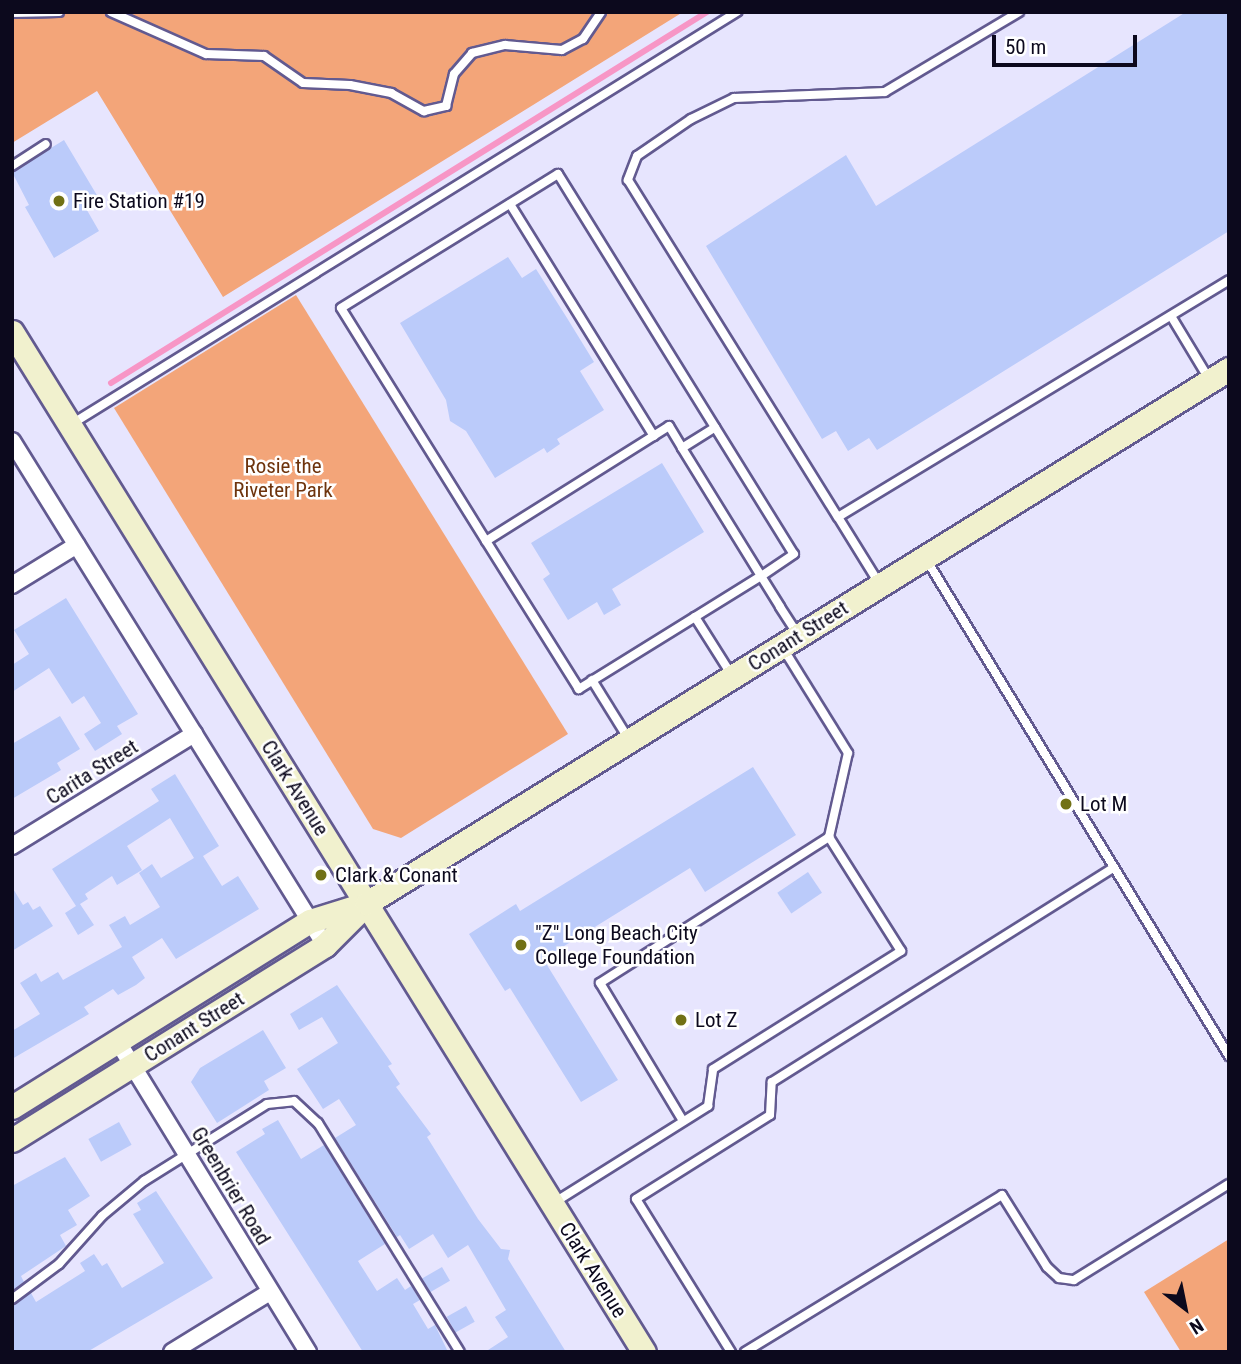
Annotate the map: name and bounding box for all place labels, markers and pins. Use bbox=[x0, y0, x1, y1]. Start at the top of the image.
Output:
place label: Fire Station #19 bbox=[73, 188, 205, 214]
marker: Fire Station #19 bbox=[51, 193, 67, 209]
place label: Lot M bbox=[1080, 791, 1127, 817]
marker: Lot M bbox=[1058, 796, 1074, 812]
place label: Clark & Conant bbox=[335, 862, 458, 888]
marker: Clark & Conant bbox=[313, 867, 329, 883]
place label: "Z" Long Beach City College Foundation bbox=[535, 920, 698, 970]
marker: "Z" Long Beach City College Foundation bbox=[513, 937, 529, 953]
place label: Lot Z bbox=[695, 1007, 738, 1033]
marker: Lot Z bbox=[673, 1012, 689, 1028]

